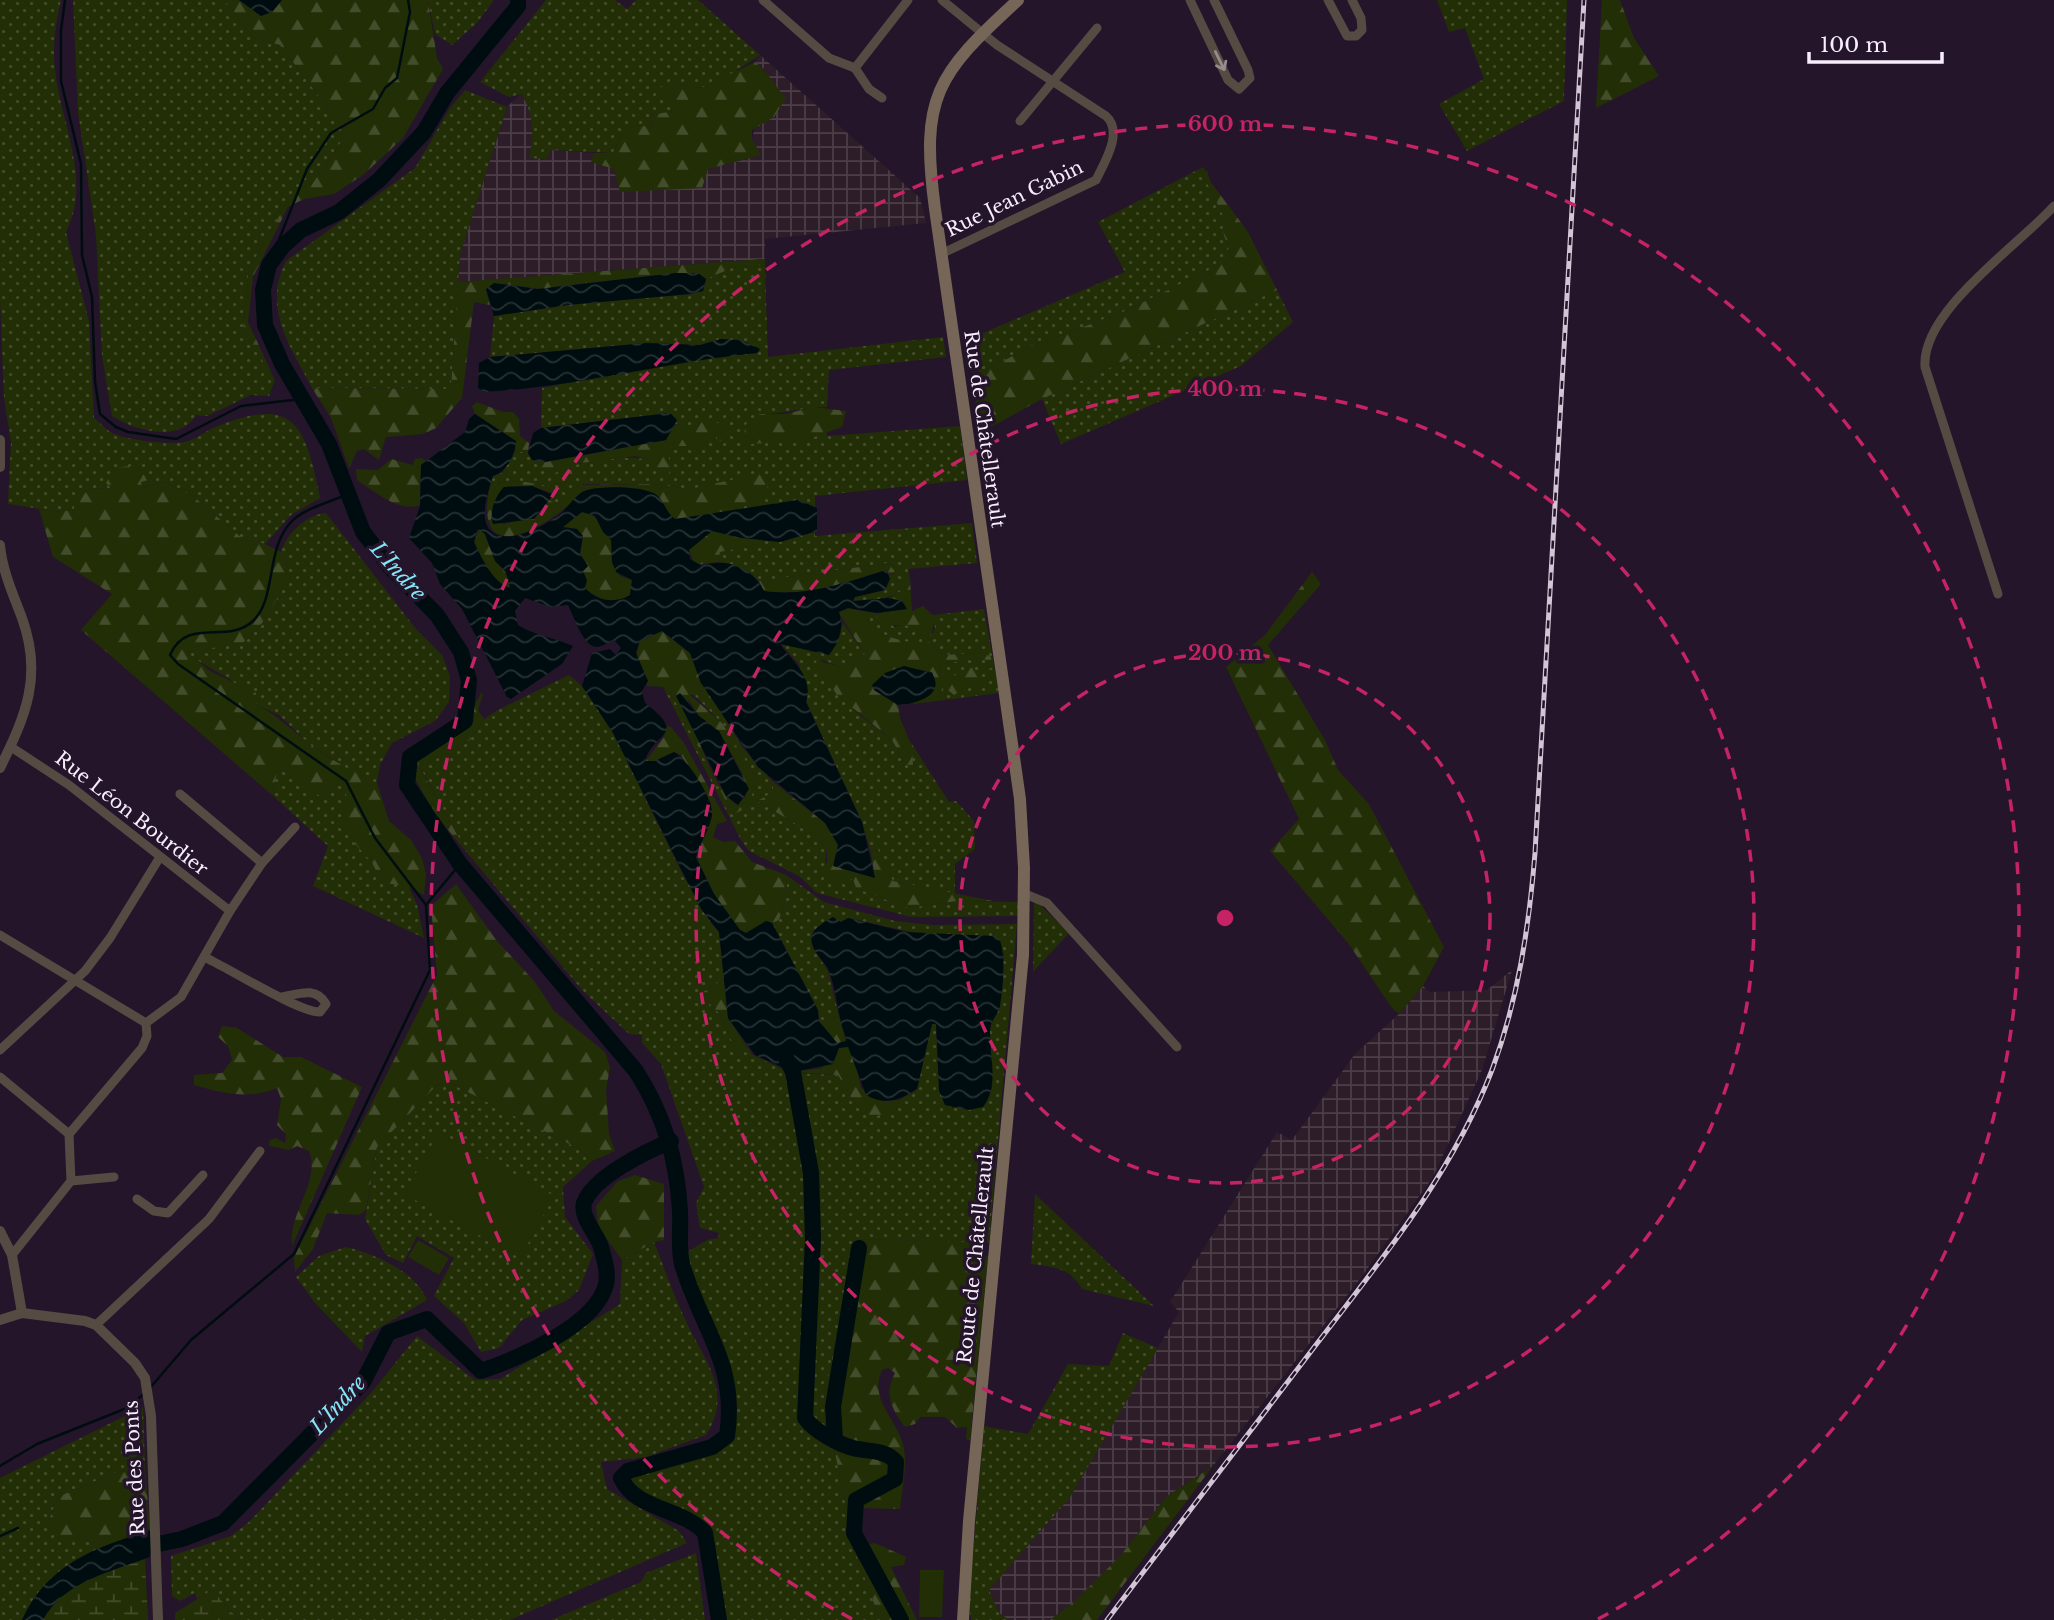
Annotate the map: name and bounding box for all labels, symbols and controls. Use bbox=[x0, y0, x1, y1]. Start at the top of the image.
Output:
scale bar bbox=[1809, 21, 1942, 65]
text: 100 m bbox=[1820, 32, 1888, 58]
one-way arrow bbox=[1214, 51, 1227, 72]
text: 600 m bbox=[1188, 111, 1262, 137]
street label: Rue Jean Gabin bbox=[942, 155, 1087, 242]
street label: Rue de Châtellerault bbox=[959, 329, 1010, 530]
text: 400 m bbox=[1188, 376, 1262, 402]
water label: L'Indre bbox=[364, 535, 431, 606]
text: 200 m bbox=[1188, 640, 1262, 666]
street label: Rue Léon Bourdier bbox=[51, 747, 213, 880]
centre of rings bbox=[1213, 906, 1237, 930]
street label: Route de Châtellerault bbox=[953, 1144, 998, 1365]
water label: L'Indre bbox=[304, 1370, 372, 1440]
street label: Rue des Ponts bbox=[119, 1400, 150, 1536]

